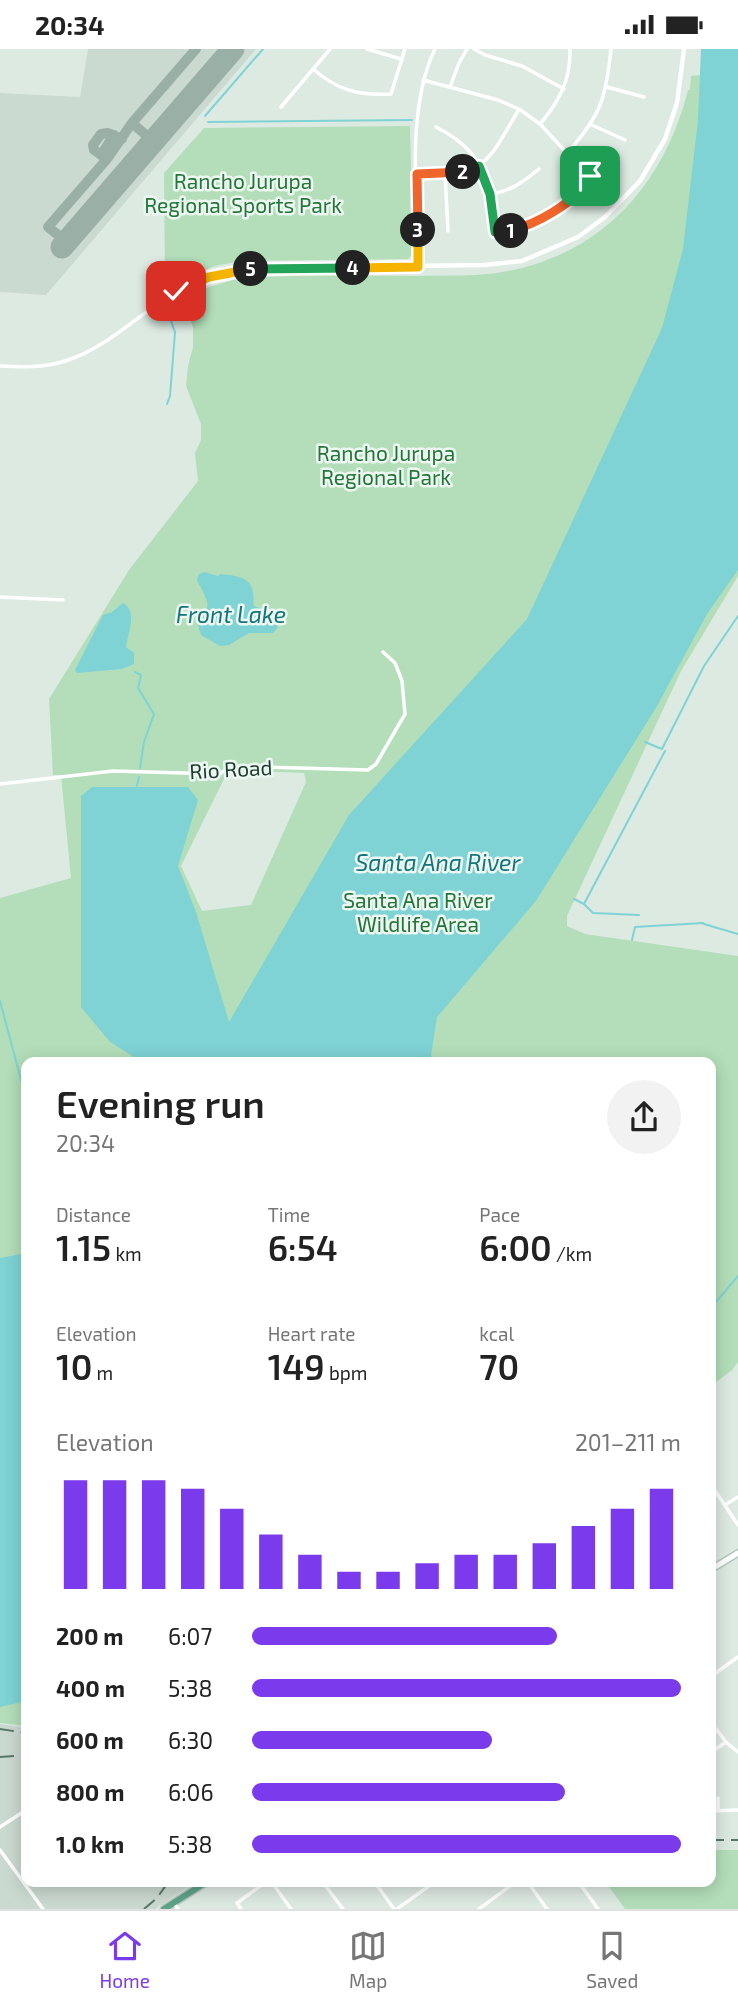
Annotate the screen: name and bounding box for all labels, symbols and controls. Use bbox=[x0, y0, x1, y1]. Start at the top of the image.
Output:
text: 20:34 bbox=[35, 9, 105, 40]
pin bbox=[560, 146, 620, 206]
pin: 2 bbox=[446, 155, 480, 189]
icon: arrive bbox=[571, 157, 609, 195]
text: 2 bbox=[457, 160, 468, 183]
park label: Rancho Jurupa Regional Sports Park bbox=[144, 168, 342, 217]
pin: 3 bbox=[400, 213, 436, 247]
pin: 1 bbox=[494, 213, 528, 249]
text: 3 bbox=[412, 218, 423, 241]
text: 1 bbox=[506, 219, 515, 242]
pin: 5 bbox=[233, 251, 268, 287]
pin: 4 bbox=[336, 251, 370, 285]
text: 4 bbox=[346, 256, 359, 279]
text: 5 bbox=[245, 257, 256, 280]
pin bbox=[146, 261, 206, 321]
icon: check bbox=[157, 272, 195, 310]
park label: Rancho Jurupa Regional Park bbox=[317, 440, 455, 489]
water label: Front Lake bbox=[176, 600, 286, 628]
street label: Rio Road bbox=[189, 754, 273, 783]
water label: Santa Ana River bbox=[355, 848, 521, 876]
park label: Santa Ana River Wildlife Area bbox=[343, 887, 493, 936]
text: Evening run bbox=[56, 1080, 265, 1126]
button: share bbox=[607, 1080, 681, 1154]
text: 20:34 bbox=[56, 1129, 115, 1157]
text: Distance bbox=[56, 1203, 131, 1226]
text: Time bbox=[268, 1203, 310, 1226]
text: Pace bbox=[479, 1203, 520, 1226]
text: 1.15 bbox=[56, 1226, 111, 1268]
text: 6:54 bbox=[268, 1226, 338, 1268]
text: 6:00 bbox=[479, 1226, 552, 1268]
text: km bbox=[111, 1242, 142, 1265]
text: /km bbox=[552, 1242, 592, 1265]
text: Elevation bbox=[56, 1322, 137, 1345]
text: Heart rate bbox=[268, 1322, 356, 1345]
text: kcal bbox=[479, 1322, 514, 1345]
text: 10 bbox=[56, 1345, 92, 1387]
text: 149 bbox=[268, 1345, 325, 1387]
text: 70 bbox=[479, 1345, 519, 1387]
text: m bbox=[92, 1361, 113, 1384]
text: bpm bbox=[325, 1361, 367, 1384]
text: Elevation bbox=[56, 1428, 154, 1456]
text: 201–211 m bbox=[575, 1428, 681, 1456]
text: 200 m bbox=[56, 1622, 124, 1650]
text: 6:07 bbox=[168, 1622, 212, 1650]
text: 400 m bbox=[56, 1674, 125, 1702]
text: 5:38 bbox=[168, 1674, 213, 1702]
text: 600 m bbox=[56, 1726, 124, 1754]
text: 6:30 bbox=[168, 1726, 213, 1754]
text: 800 m bbox=[56, 1778, 125, 1806]
text: 6:06 bbox=[168, 1778, 214, 1806]
text: 1.0 km bbox=[56, 1830, 124, 1858]
text: 5:38 bbox=[168, 1830, 213, 1858]
tab: Home bbox=[100, 1927, 150, 1992]
tab: Map bbox=[349, 1927, 387, 1992]
tab: Saved bbox=[586, 1927, 638, 1992]

